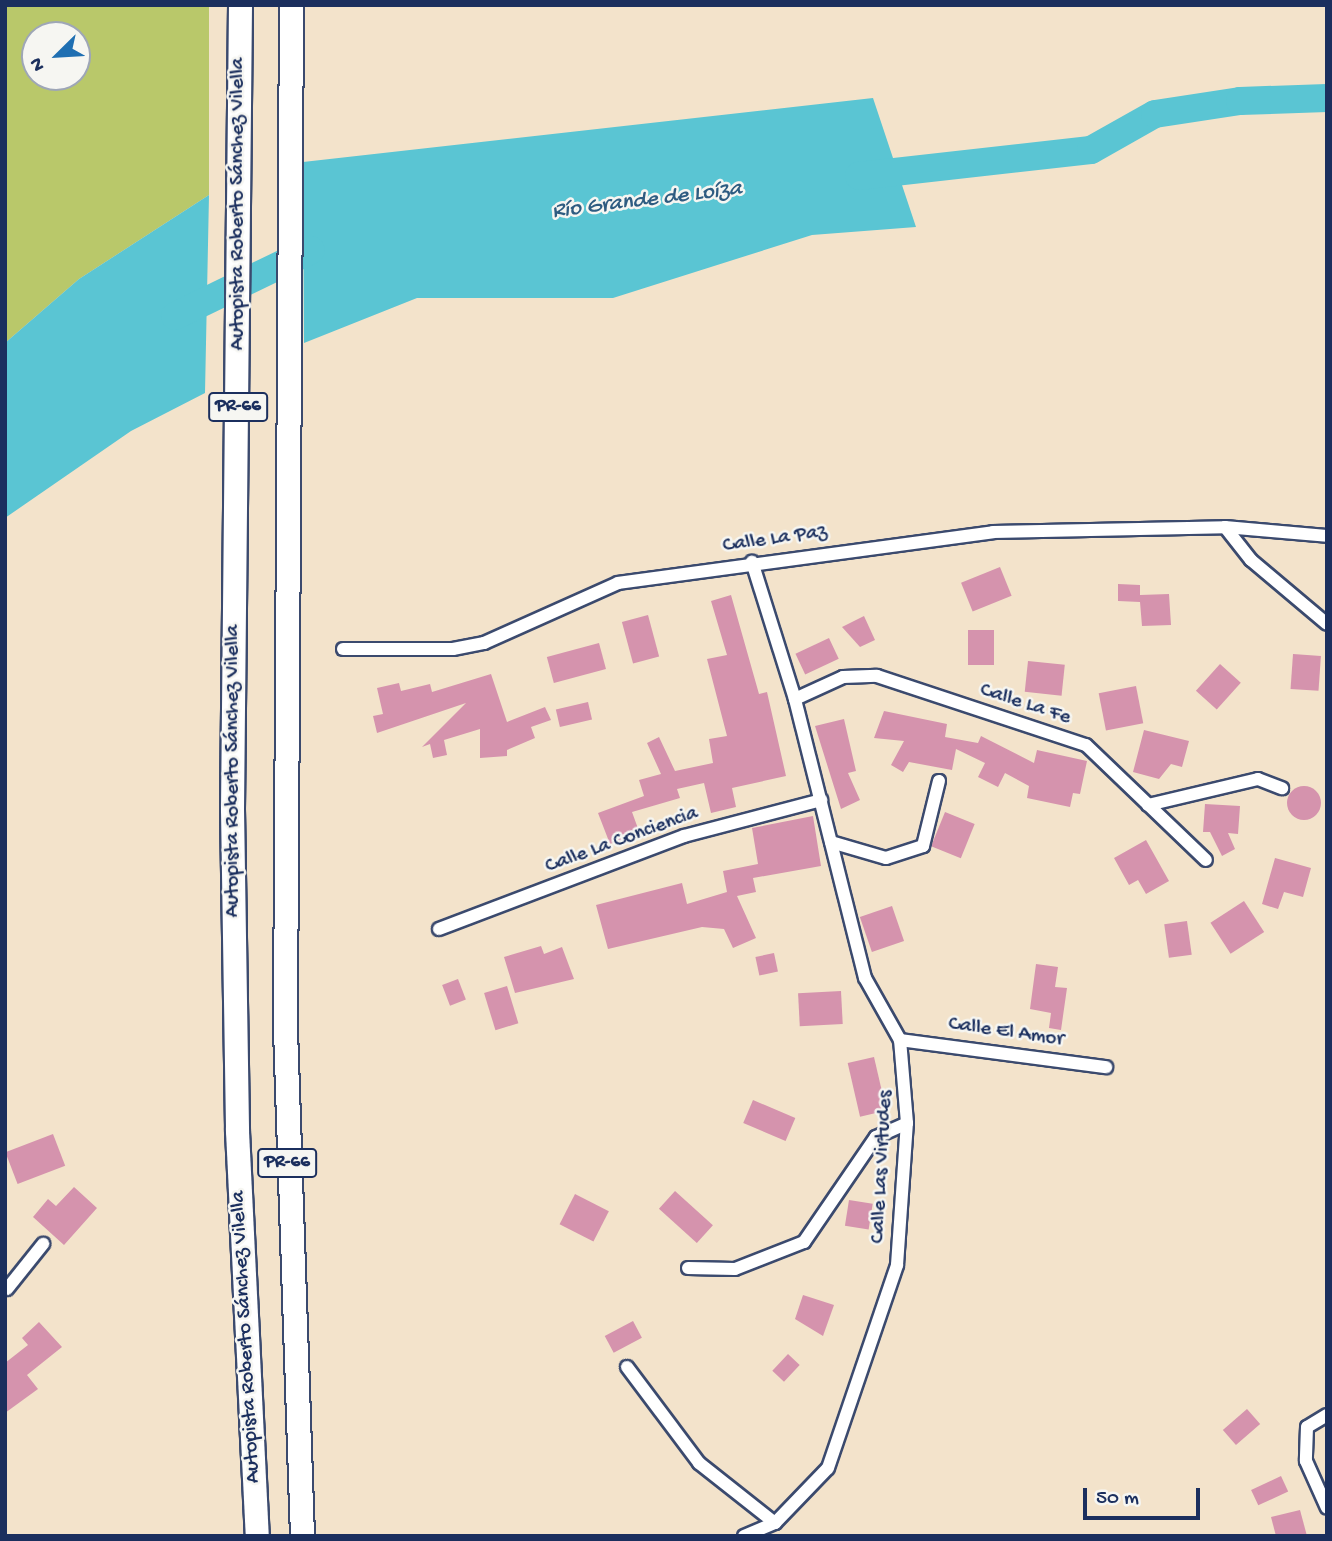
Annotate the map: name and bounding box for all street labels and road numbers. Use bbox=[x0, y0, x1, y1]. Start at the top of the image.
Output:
street label: Autopista Roberto Sánchez Vilella bbox=[226, 58, 252, 350]
road number: PR-66 bbox=[206, 392, 270, 422]
street label: Calle La Paz bbox=[721, 520, 829, 560]
street label: Autopista Roberto Sánchez Vilella bbox=[221, 625, 247, 917]
street label: Calle La Fe bbox=[976, 678, 1074, 732]
street label: Calle La Conciencia bbox=[542, 802, 702, 880]
street label: Calle El Amor bbox=[947, 1012, 1065, 1054]
street label: Calle Las Virtudes bbox=[866, 1090, 900, 1244]
road number: PR-66 bbox=[256, 1148, 318, 1178]
street label: Autopista Roberto Sánchez Vilella bbox=[227, 1190, 267, 1484]

